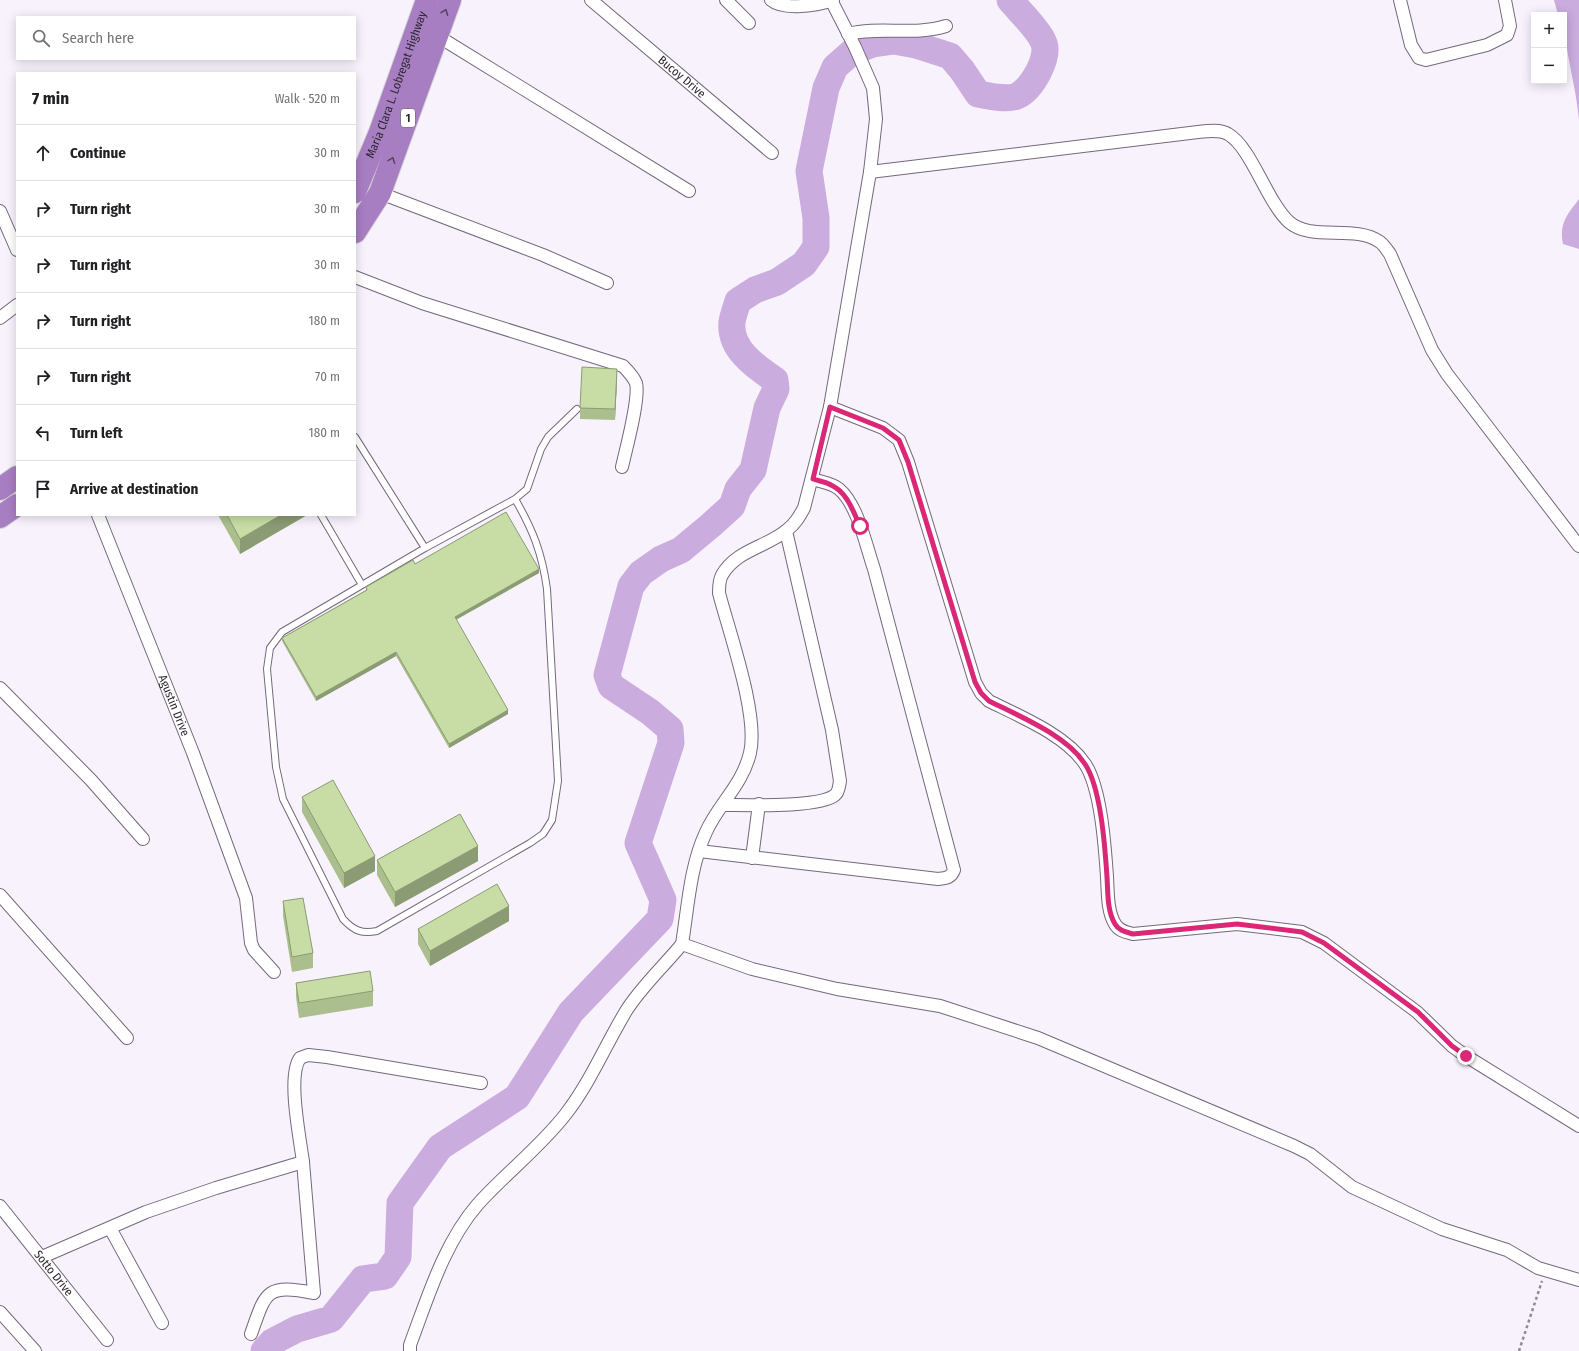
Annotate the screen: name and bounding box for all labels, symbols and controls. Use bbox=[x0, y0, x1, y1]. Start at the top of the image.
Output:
one-way arrow bbox=[441, 8, 449, 15]
street label: Maria Clara L. Lobregat Highway bbox=[363, 9, 430, 160]
map controls bbox=[1531, 12, 1567, 84]
button: + bbox=[1531, 12, 1567, 48]
search box bbox=[16, 16, 356, 60]
icon: search bbox=[30, 27, 52, 49]
text: Search here bbox=[62, 29, 134, 47]
button: − bbox=[1531, 48, 1567, 84]
street label: Bucoy Drive bbox=[655, 53, 708, 101]
text: 7 min bbox=[32, 88, 69, 109]
text: Walk · 520 m bbox=[275, 91, 340, 106]
road number: 1 bbox=[401, 109, 415, 127]
icon: ahead bbox=[32, 142, 54, 164]
text: Continue bbox=[70, 144, 126, 162]
text: 30 m bbox=[314, 145, 340, 160]
one-way arrow bbox=[388, 157, 396, 164]
icon: right bbox=[32, 198, 54, 220]
text: Turn right bbox=[70, 200, 131, 218]
text: 30 m bbox=[314, 201, 340, 216]
icon: right bbox=[32, 254, 54, 276]
text: Turn right bbox=[70, 256, 131, 274]
text: 30 m bbox=[314, 257, 340, 272]
icon: right bbox=[32, 310, 54, 332]
text: Turn right bbox=[70, 312, 131, 330]
text: 180 m bbox=[309, 313, 340, 328]
icon: right bbox=[32, 366, 54, 388]
text: Turn right bbox=[70, 368, 131, 386]
text: 70 m bbox=[315, 369, 340, 384]
icon: left bbox=[32, 422, 54, 444]
text: Turn left bbox=[70, 424, 123, 442]
text: 180 m bbox=[309, 425, 340, 440]
icon: arrive bbox=[32, 478, 54, 500]
text: Arrive at destination bbox=[70, 480, 198, 498]
route start bbox=[851, 517, 869, 535]
street label: Agustin Drive bbox=[155, 673, 193, 738]
route end bbox=[1457, 1047, 1475, 1065]
street label: Sotto Drive bbox=[31, 1248, 76, 1299]

